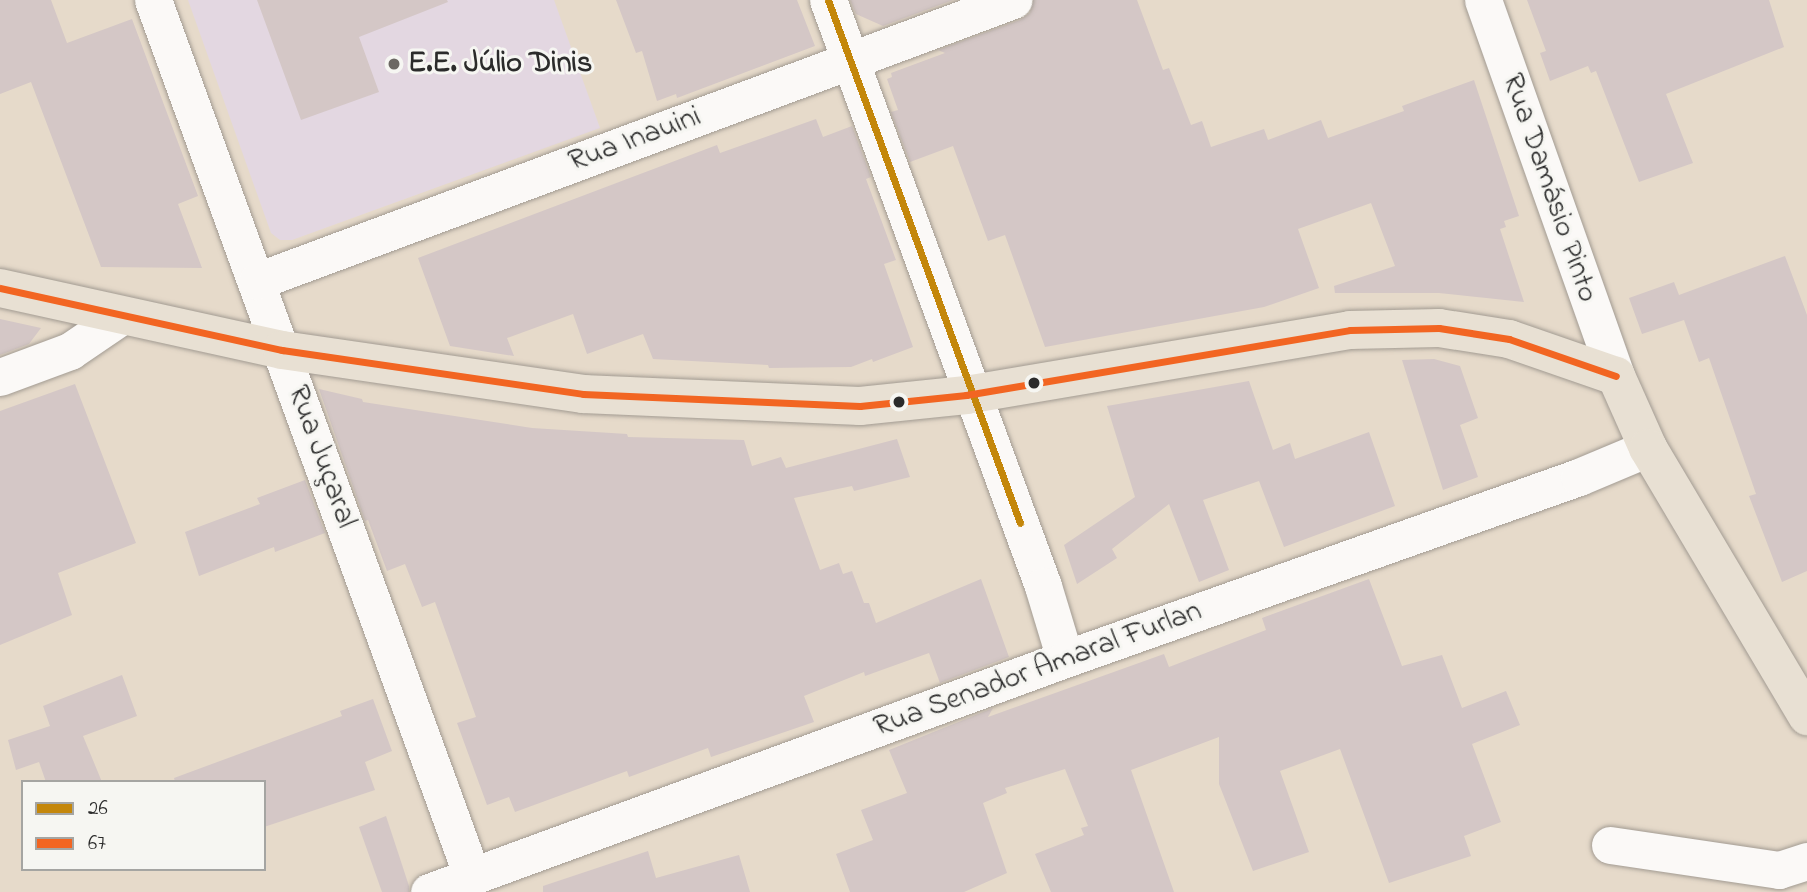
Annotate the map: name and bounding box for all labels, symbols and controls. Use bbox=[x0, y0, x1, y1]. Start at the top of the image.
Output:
place label: E.E. Júlio Dinis bbox=[408, 46, 592, 82]
marker: E.E. Júlio Dinis bbox=[386, 56, 402, 72]
street label: Rua Damásio Pinto bbox=[1493, 69, 1605, 307]
street label: Rua Inauini bbox=[564, 99, 706, 181]
unlabelled marker bbox=[1027, 376, 1041, 390]
street label: Rua Juçaral bbox=[279, 381, 363, 533]
unlabelled marker bbox=[892, 395, 906, 409]
street label: Rua Senador Amaral Furlan bbox=[869, 594, 1207, 746]
legend bbox=[21, 780, 266, 871]
text: 26 bbox=[88, 794, 108, 824]
text: 67 bbox=[88, 829, 106, 859]

